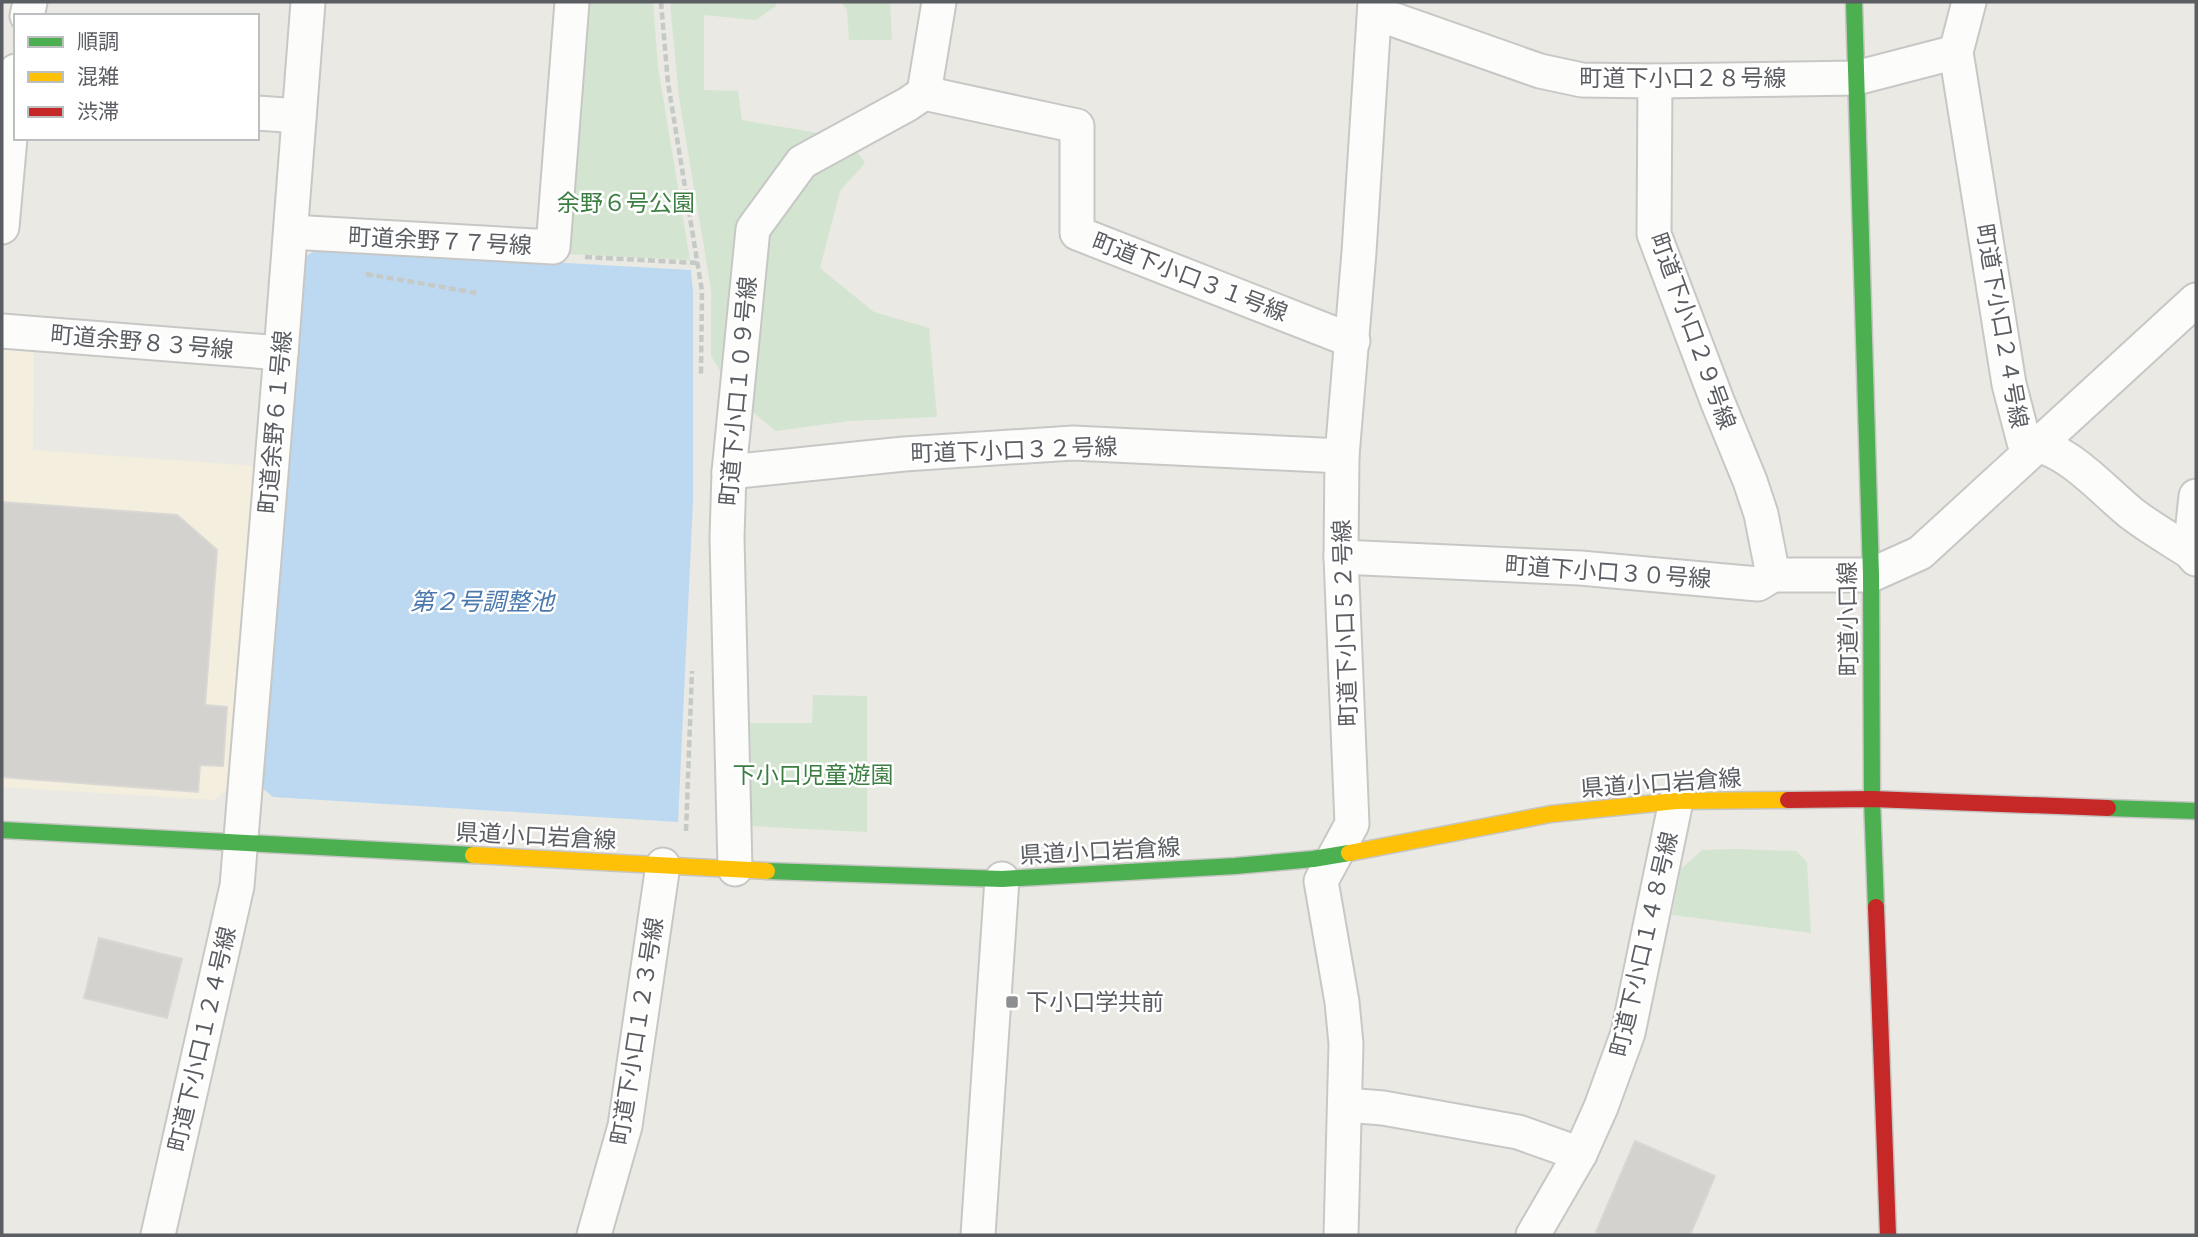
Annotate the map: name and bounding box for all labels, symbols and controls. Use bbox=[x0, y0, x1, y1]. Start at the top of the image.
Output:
legend bbox=[14, 14, 259, 140]
text: 順調 bbox=[77, 28, 119, 53]
text: 混雑 bbox=[77, 63, 119, 88]
street label: 町道下小口２８号線 bbox=[1580, 63, 1787, 91]
text: 渋滞 bbox=[77, 98, 119, 123]
park label: 余野６号公園 bbox=[557, 188, 695, 216]
street label: 町道余野７７号線 bbox=[347, 221, 533, 259]
street label: 町道下小口２４号線 bbox=[1971, 221, 2035, 430]
street label: 町道下小口３１号線 bbox=[1089, 226, 1292, 326]
street label: 町道下小口２９号線 bbox=[1645, 229, 1742, 433]
street label: 町道下小口１０９号線 bbox=[713, 275, 761, 507]
street label: 町道余野８３号線 bbox=[49, 319, 235, 363]
street label: 町道余野６１号線 bbox=[252, 329, 296, 515]
street label: 町道下小口３２号線 bbox=[910, 431, 1118, 467]
street label: 町道下小口５２号線 bbox=[1326, 519, 1362, 727]
street label: 町道下小口３０号線 bbox=[1504, 550, 1712, 592]
street label: 町道小口線 bbox=[1832, 561, 1862, 677]
water label: 第２号調整池 bbox=[410, 586, 556, 615]
park label: 下小口児童遊園 bbox=[733, 760, 894, 788]
street label: 県道小口岩倉線 bbox=[1580, 762, 1742, 802]
street label: 県道小口岩倉線 bbox=[455, 817, 617, 853]
street label: 町道下小口１４８号線 bbox=[1604, 829, 1683, 1059]
street label: 県道小口岩倉線 bbox=[1019, 832, 1181, 868]
street label: 町道下小口１２３号線 bbox=[604, 915, 668, 1147]
street label: 町道下小口１２４号線 bbox=[162, 924, 241, 1154]
place label: 下小口学共前 bbox=[1026, 987, 1164, 1015]
marker: 下小口学共前 bbox=[1004, 994, 1020, 1010]

